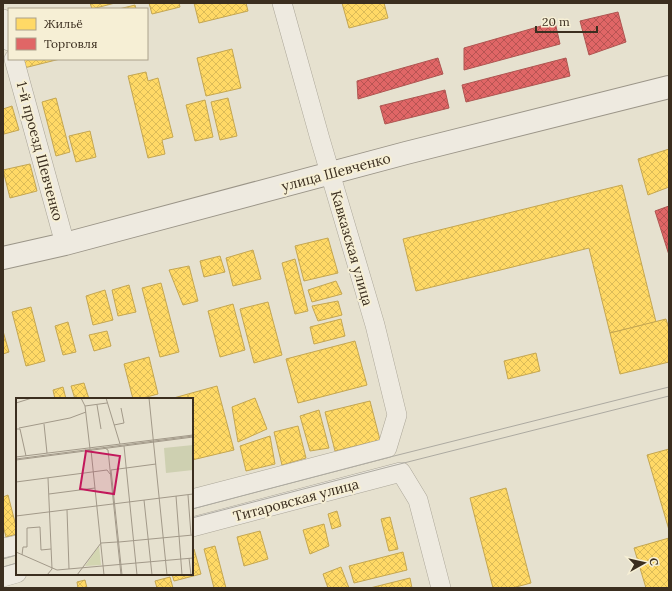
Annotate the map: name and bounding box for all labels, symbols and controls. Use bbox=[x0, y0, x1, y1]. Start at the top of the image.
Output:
legend bbox=[8, 8, 148, 60]
scale bar bbox=[536, 8, 597, 34]
text: 20 m bbox=[542, 14, 570, 29]
text: Жильё bbox=[44, 16, 83, 31]
text: Торговля bbox=[44, 36, 97, 51]
street label: 1-й проезд Шевченко bbox=[13, 79, 67, 223]
street label: улица Шевченко bbox=[279, 149, 393, 195]
street label: Кавказская улица bbox=[327, 188, 377, 308]
inset map bbox=[16, 398, 193, 575]
street label: Титаровская улица bbox=[231, 475, 361, 525]
north arrow bbox=[624, 543, 664, 583]
text: С bbox=[646, 557, 661, 567]

